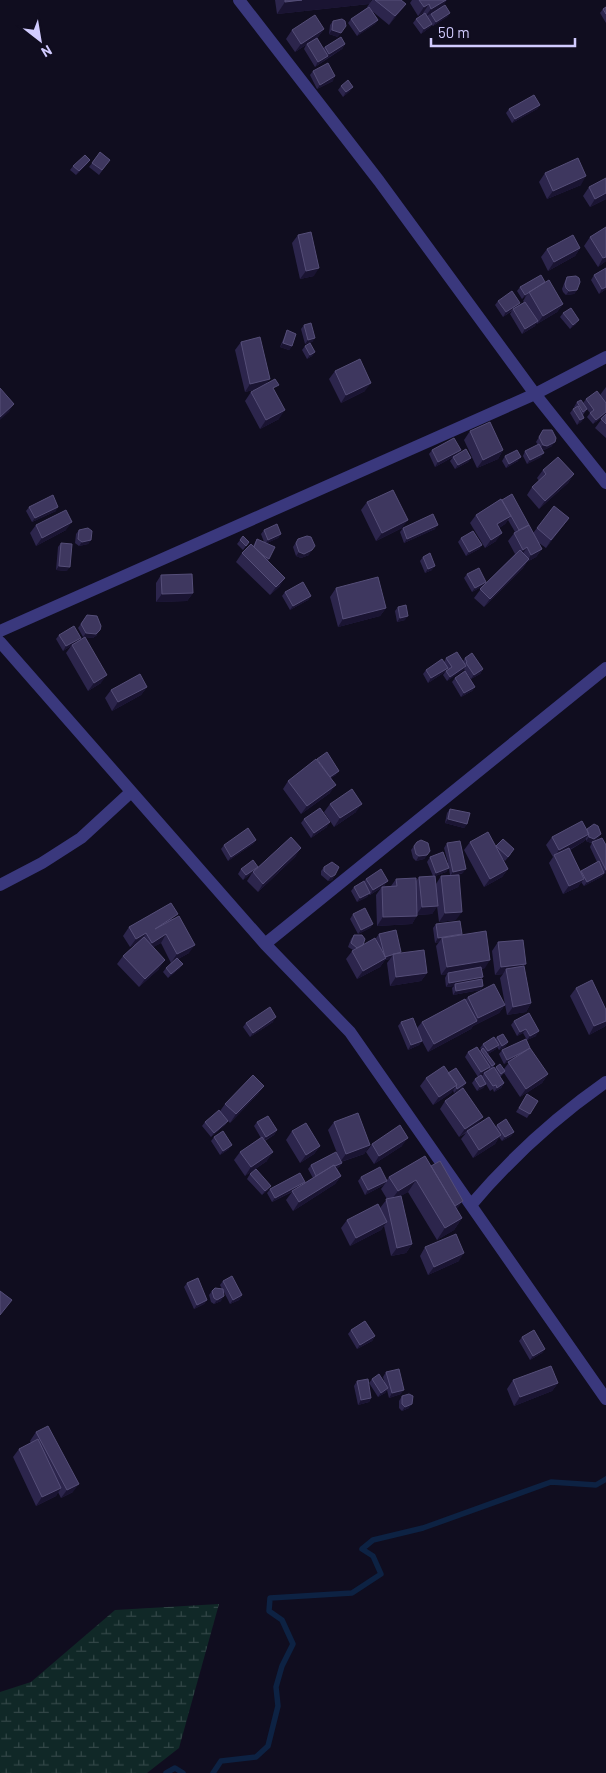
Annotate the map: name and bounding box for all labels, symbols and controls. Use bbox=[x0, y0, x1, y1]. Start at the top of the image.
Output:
north arrow bbox=[15, 15, 65, 65]
scale bar bbox=[431, 15, 575, 47]
text: 50 m bbox=[438, 23, 470, 41]
text: N bbox=[39, 42, 55, 61]

